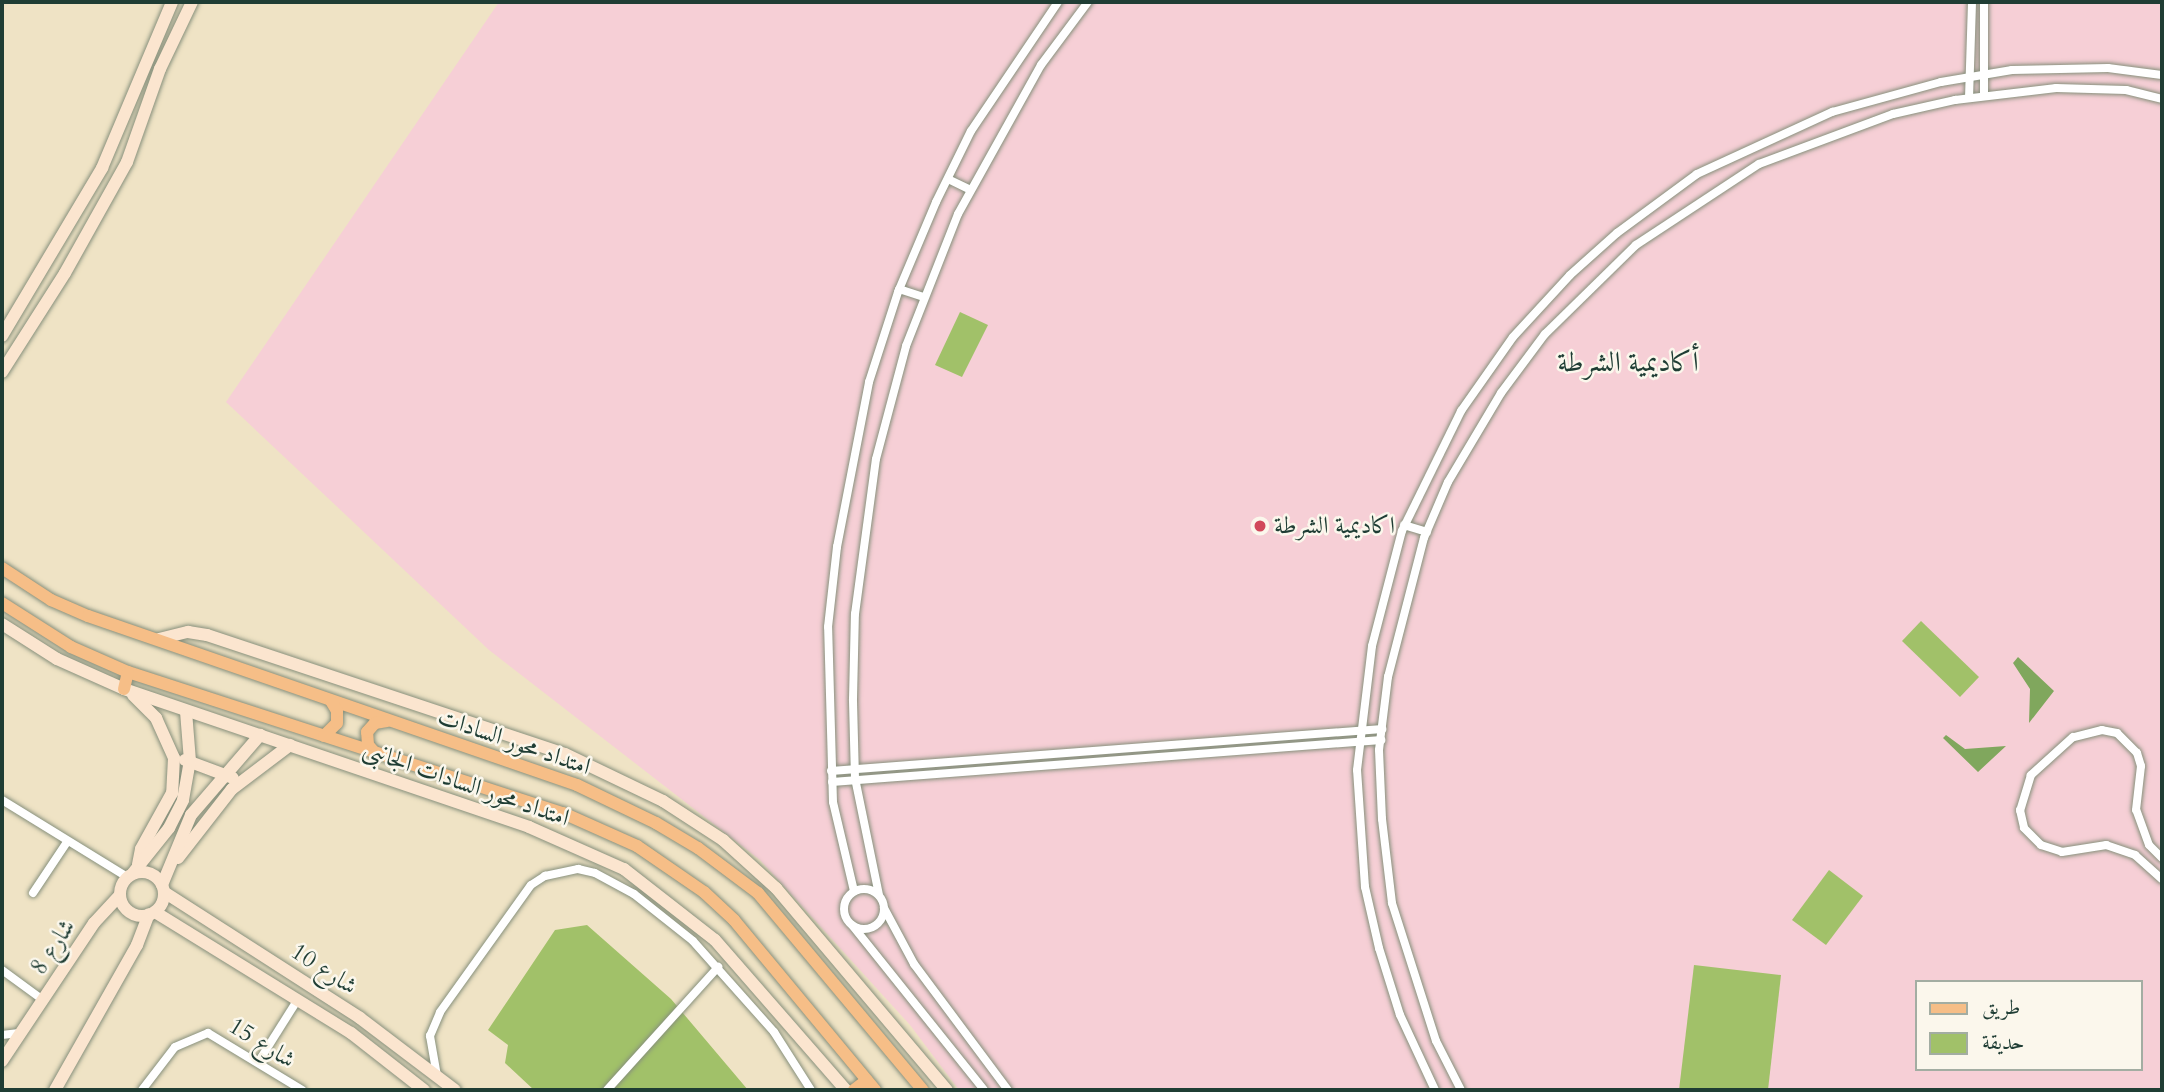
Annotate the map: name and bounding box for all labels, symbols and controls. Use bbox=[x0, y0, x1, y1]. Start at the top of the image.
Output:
district label: أكاديمية الشرطة bbox=[1557, 345, 1699, 379]
place label: اكاديمية الشرطة bbox=[1274, 512, 1395, 540]
marker: اكاديمية الشرطة bbox=[1252, 518, 1268, 534]
street label: امتداد محور السادات bbox=[434, 702, 594, 782]
street label: امتداد محور السادات الجانبى bbox=[359, 735, 573, 833]
street label: شارع 8 bbox=[24, 914, 82, 980]
street label: شارع 10 bbox=[286, 937, 362, 1001]
legend bbox=[1916, 980, 2143, 1071]
text: طريق bbox=[1982, 993, 2020, 1022]
street label: شارع 15 bbox=[224, 1012, 300, 1074]
text: حديقة bbox=[1982, 1028, 2025, 1057]

